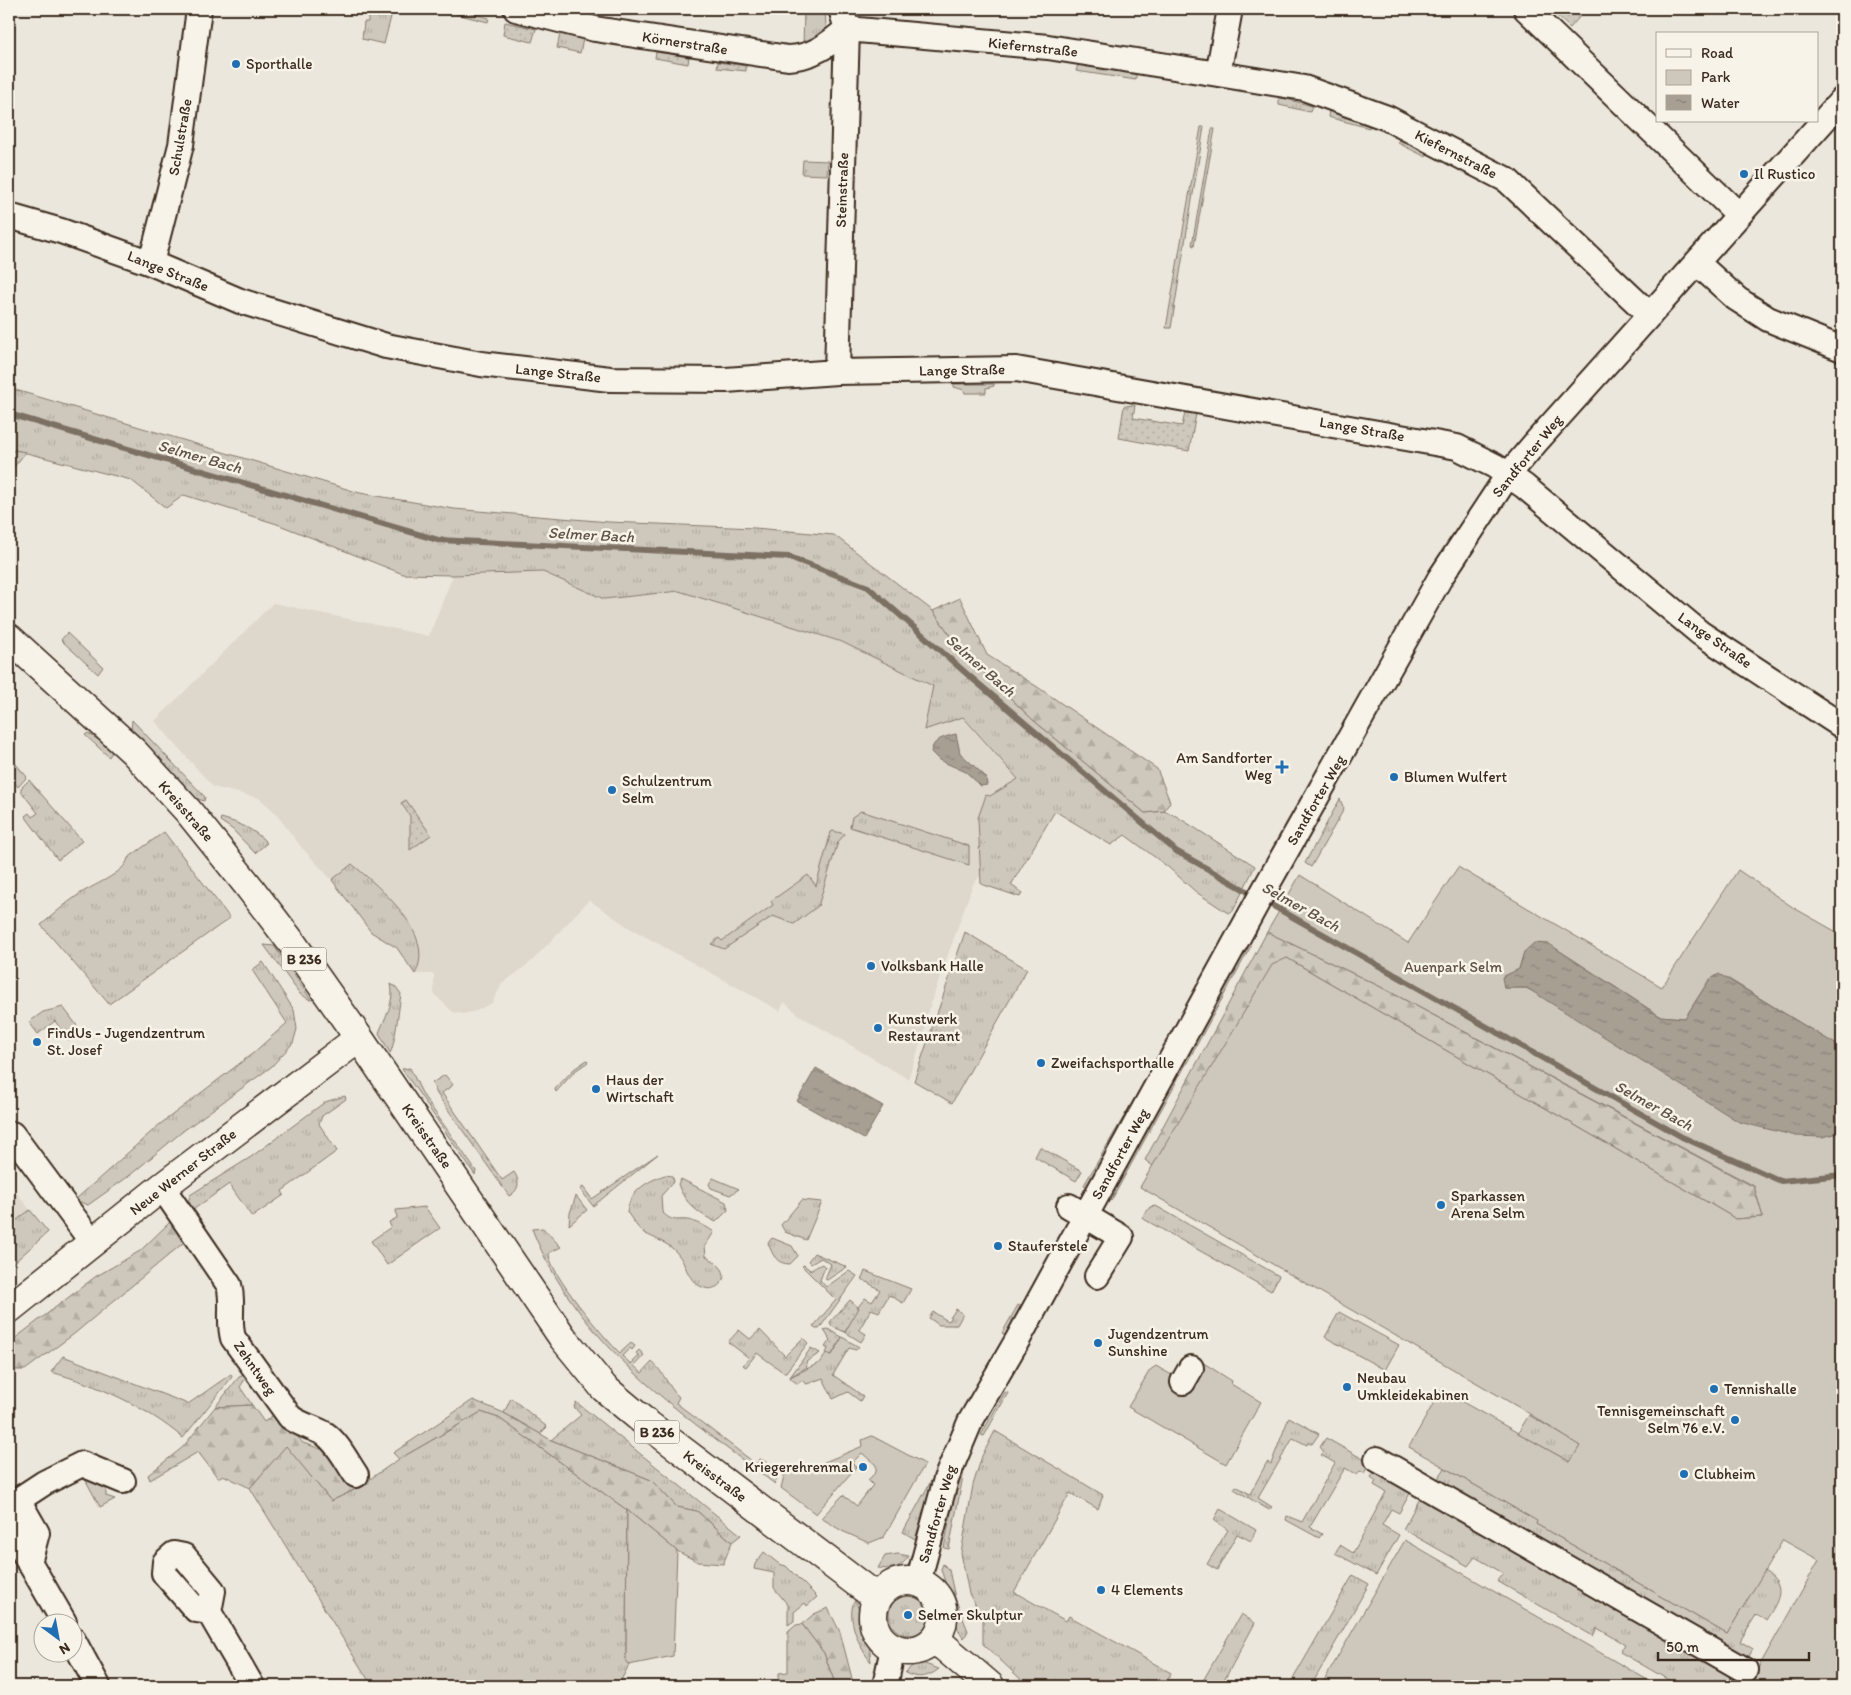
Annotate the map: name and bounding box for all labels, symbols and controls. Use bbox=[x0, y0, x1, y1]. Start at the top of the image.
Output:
street label: Körnerstraße bbox=[641, 27, 729, 59]
legend bbox=[1656, 32, 1818, 122]
street label: Kiefernstraße bbox=[987, 33, 1079, 61]
text: Road bbox=[1701, 44, 1734, 62]
place label: Sporthalle bbox=[246, 55, 313, 73]
marker: Sporthalle bbox=[230, 58, 242, 70]
text: Park bbox=[1701, 68, 1731, 86]
text: Water bbox=[1701, 94, 1740, 112]
street label: Schulstraße bbox=[164, 97, 196, 177]
street label: Kiefernstraße bbox=[1412, 126, 1500, 182]
street label: Steinstraße bbox=[832, 152, 852, 228]
place label: Il Rustico bbox=[1754, 165, 1815, 183]
marker: Il Rustico bbox=[1738, 168, 1750, 180]
street label: Lange Straße bbox=[125, 247, 211, 295]
street label: Lange Straße bbox=[514, 360, 602, 386]
street label: Lange Straße bbox=[919, 360, 1005, 380]
street label: Sandforter Weg bbox=[1488, 411, 1566, 501]
street label: Lange Straße bbox=[1318, 413, 1406, 445]
water label: Selmer Bach bbox=[156, 436, 245, 478]
water label: Selmer Bach bbox=[548, 523, 635, 546]
street label: Lange Straße bbox=[1675, 608, 1755, 672]
water label: Selmer Bach bbox=[942, 630, 1020, 701]
place label: Am Sandforter Weg bbox=[1176, 749, 1272, 784]
street label: Sandforter Weg bbox=[1283, 751, 1349, 848]
marker: Am Sandforter Weg bbox=[1276, 761, 1288, 773]
place label: Blumen Wulfert bbox=[1404, 768, 1507, 786]
marker: Blumen Wulfert bbox=[1388, 771, 1400, 783]
place label: Schulzentrum Selm bbox=[622, 772, 712, 807]
street label: Kreisstraße bbox=[155, 777, 217, 845]
marker: Schulzentrum Selm bbox=[606, 784, 618, 796]
water label: Selmer Bach bbox=[1259, 877, 1344, 936]
road number: B 236 bbox=[282, 948, 326, 971]
place label: Volksbank Halle bbox=[881, 957, 984, 975]
park label: Auenpark Selm bbox=[1404, 958, 1502, 976]
marker: Volksbank Halle bbox=[865, 960, 877, 972]
place label: Kunstwerk Restaurant bbox=[888, 1010, 960, 1045]
marker: Kunstwerk Restaurant bbox=[872, 1022, 884, 1034]
place label: FindUs - Jugendzentrum St. Josef bbox=[47, 1024, 205, 1059]
marker: FindUs - Jugendzentrum St. Josef bbox=[31, 1036, 43, 1048]
place label: Zweifachsporthalle bbox=[1051, 1054, 1174, 1072]
marker: Zweifachsporthalle bbox=[1035, 1057, 1047, 1069]
place label: Haus der Wirtschaft bbox=[606, 1071, 674, 1106]
water label: Selmer Bach bbox=[1612, 1076, 1697, 1135]
marker: Haus der Wirtschaft bbox=[590, 1083, 602, 1095]
street label: Kreisstraße bbox=[398, 1100, 456, 1172]
street label: Sandforter Weg bbox=[1088, 1105, 1153, 1203]
street label: Neue Werner Straße bbox=[126, 1125, 240, 1219]
place label: Sparkassen Arena Selm bbox=[1451, 1187, 1526, 1222]
marker: Sparkassen Arena Selm bbox=[1435, 1199, 1447, 1211]
place label: Stauferstele bbox=[1008, 1237, 1088, 1255]
marker: Stauferstele bbox=[992, 1240, 1004, 1252]
place label: Jugendzentrum Sunshine bbox=[1108, 1325, 1209, 1360]
street label: Zehntweg bbox=[230, 1337, 280, 1399]
marker: Jugendzentrum Sunshine bbox=[1092, 1337, 1104, 1349]
place label: Neubau Umkleidekabinen bbox=[1357, 1369, 1469, 1404]
place label: Tennishalle bbox=[1724, 1380, 1797, 1398]
marker: Neubau Umkleidekabinen bbox=[1341, 1381, 1353, 1393]
marker: Tennishalle bbox=[1708, 1383, 1720, 1395]
place label: Tennisgemeinschaft Selm 76 e.V. bbox=[1597, 1402, 1725, 1437]
marker: Tennisgemeinschaft Selm 76 e.V. bbox=[1729, 1414, 1741, 1426]
road number: B 236 bbox=[634, 1420, 680, 1444]
street label: Kreisstraße bbox=[680, 1446, 750, 1506]
place label: Kriegerehrenmal bbox=[745, 1458, 854, 1476]
marker: Kriegerehrenmal bbox=[857, 1461, 869, 1473]
street label: Sandforter Weg bbox=[914, 1463, 960, 1565]
place label: Clubheim bbox=[1694, 1465, 1756, 1483]
marker: Clubheim bbox=[1678, 1468, 1690, 1480]
place label: 4 Elements bbox=[1111, 1581, 1183, 1599]
marker: 4 Elements bbox=[1095, 1584, 1107, 1596]
place label: Selmer Skulptur bbox=[918, 1606, 1023, 1624]
marker: Selmer Skulptur bbox=[902, 1609, 914, 1621]
north arrow bbox=[32, 1612, 82, 1662]
scale bar bbox=[1658, 1630, 1810, 1662]
text: 50 m bbox=[1666, 1638, 1699, 1656]
text: N bbox=[56, 1639, 73, 1658]

